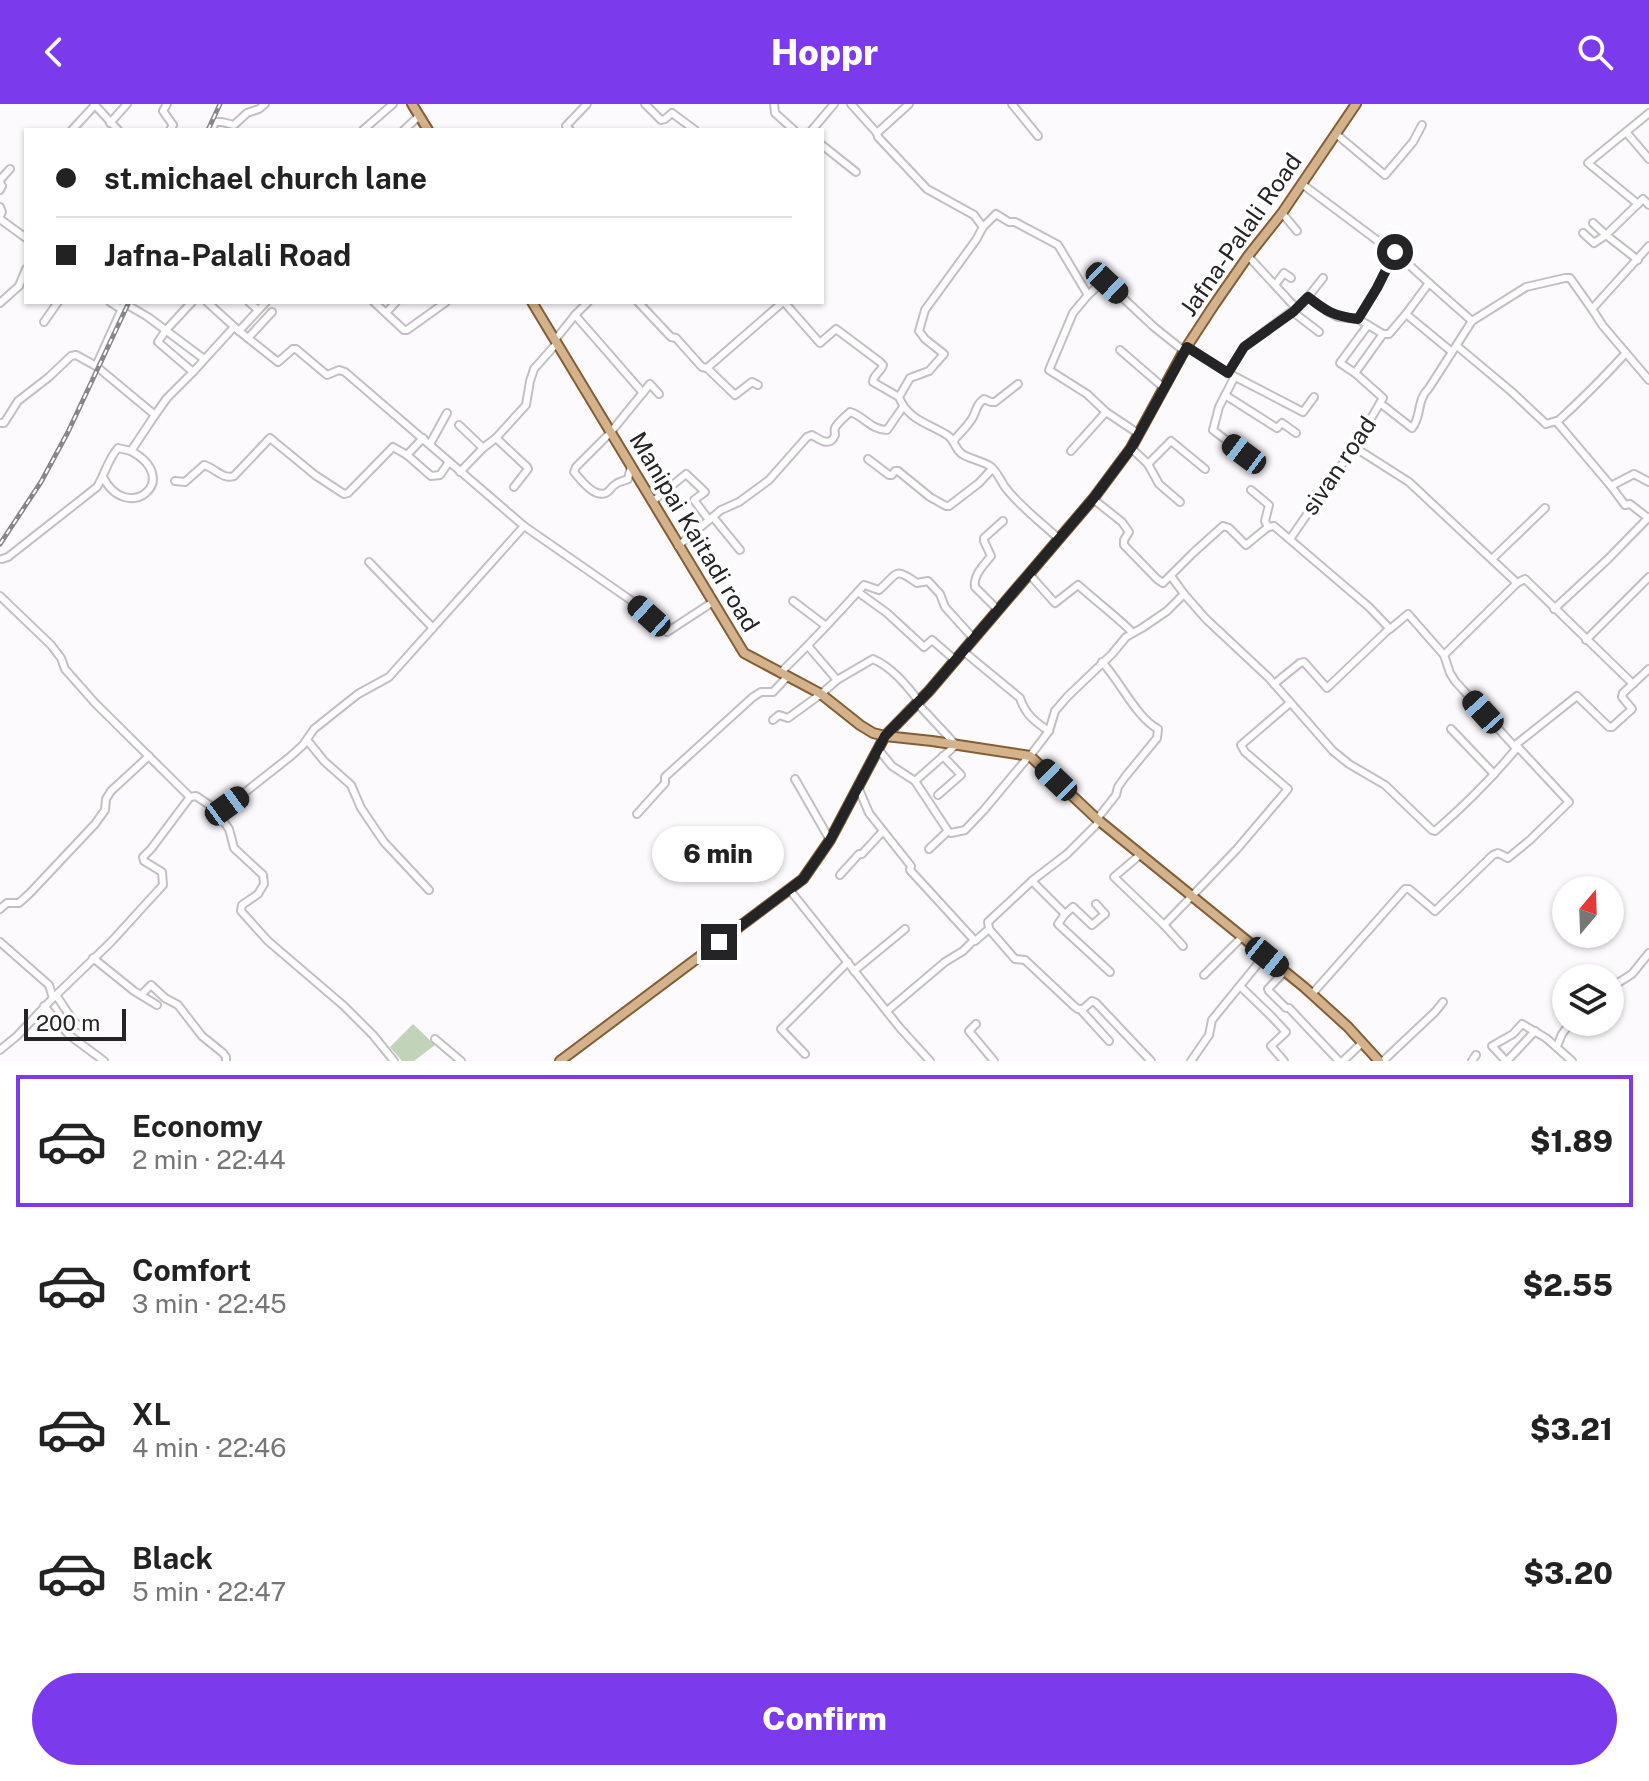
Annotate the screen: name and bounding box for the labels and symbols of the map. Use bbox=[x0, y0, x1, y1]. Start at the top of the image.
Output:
street label: Jafna-Palali Road bbox=[1174, 148, 1307, 321]
route start bbox=[1377, 234, 1413, 270]
car bbox=[1081, 258, 1133, 308]
street label: sivan road bbox=[1295, 411, 1381, 520]
street label: Manipai Kaitadi road bbox=[624, 427, 766, 636]
car bbox=[1218, 430, 1270, 478]
car bbox=[623, 591, 675, 641]
car bbox=[1458, 686, 1508, 738]
car bbox=[1030, 755, 1082, 805]
car bbox=[201, 782, 253, 830]
callout: 6 min bbox=[653, 826, 785, 882]
north arrow bbox=[1552, 876, 1624, 948]
route end bbox=[701, 924, 737, 960]
car bbox=[1241, 933, 1293, 981]
scale bar bbox=[24, 1005, 126, 1041]

